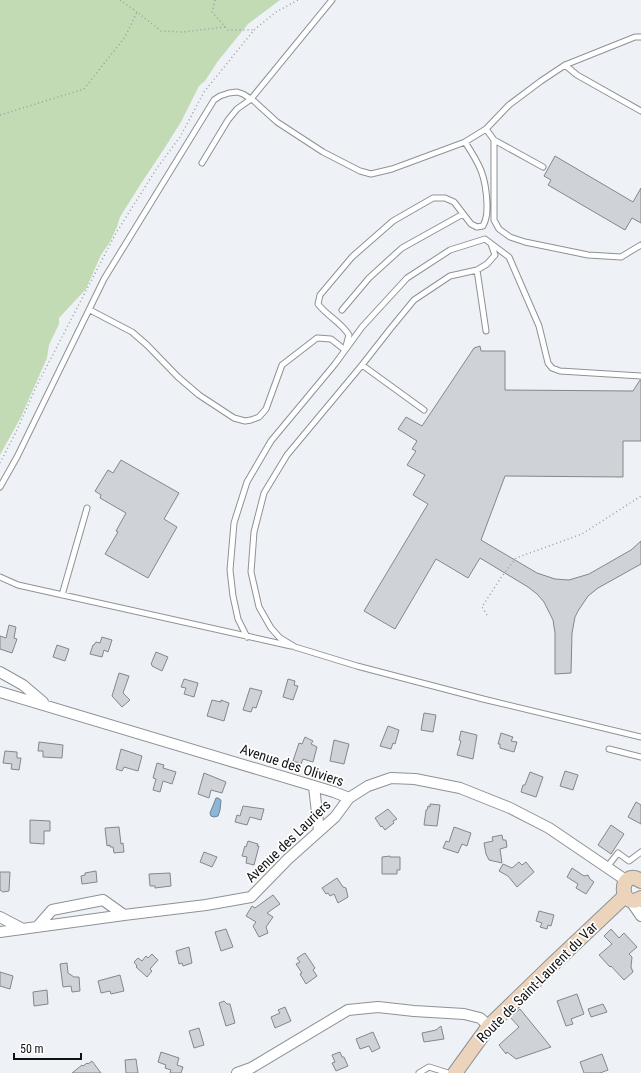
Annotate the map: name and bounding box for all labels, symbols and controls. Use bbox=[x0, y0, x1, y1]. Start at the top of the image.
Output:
street label: Avenue des Oliviers bbox=[238, 741, 346, 789]
street label: Avenue des Lauriers bbox=[242, 797, 334, 885]
street label: Route de Saint-Laurent du Var bbox=[473, 918, 601, 1046]
scale bar bbox=[14, 1035, 81, 1061]
text: 50 m bbox=[20, 1042, 44, 1056]

